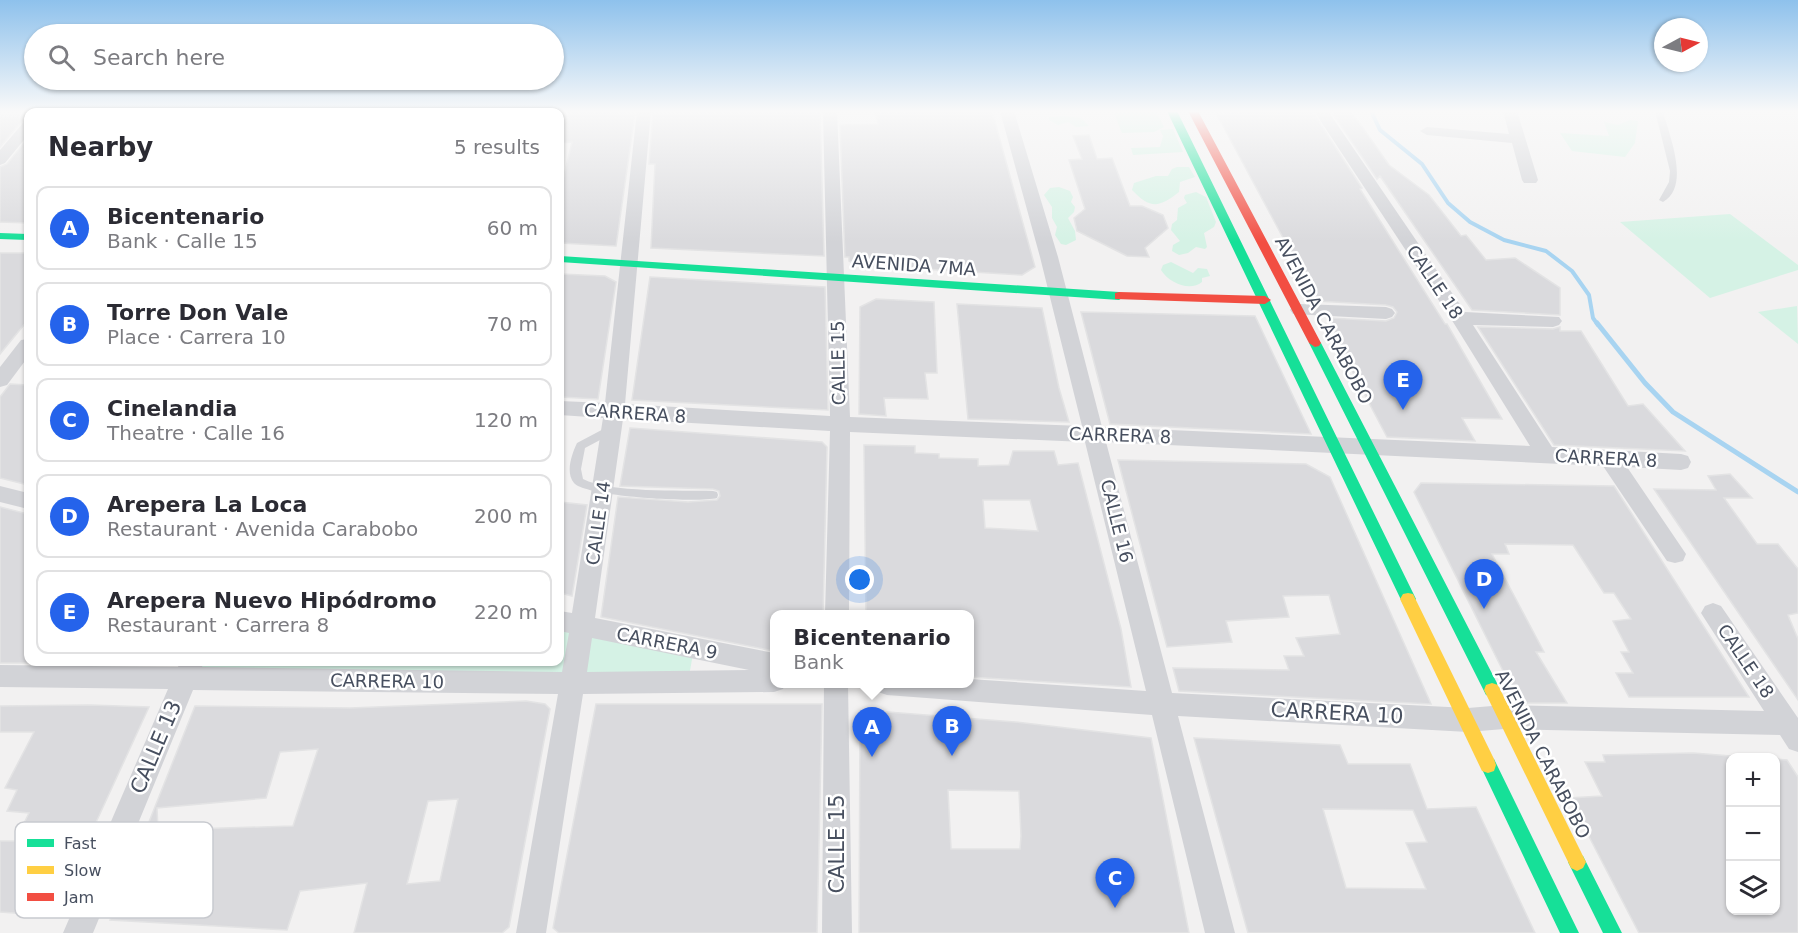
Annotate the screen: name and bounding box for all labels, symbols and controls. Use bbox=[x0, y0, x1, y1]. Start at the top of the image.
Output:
north arrow bbox=[1654, 18, 1708, 72]
search box bbox=[24, 24, 564, 90]
icon: search bbox=[45, 41, 78, 74]
text: Search here bbox=[93, 45, 225, 70]
text: Nearby bbox=[48, 132, 153, 162]
text: 5 results bbox=[454, 135, 540, 159]
text: Bicentenario bbox=[107, 204, 264, 229]
text: A bbox=[62, 216, 77, 240]
text: 60 m bbox=[487, 216, 538, 240]
text: Bank · Calle 15 bbox=[107, 229, 258, 253]
street label: AVENIDA CARABOBO bbox=[1271, 233, 1377, 407]
street label: CALLE 18 bbox=[1403, 241, 1467, 323]
street label: AVENIDA 7MA bbox=[851, 250, 978, 280]
text: Torre Don Vale bbox=[107, 300, 288, 325]
text: B bbox=[62, 312, 77, 336]
text: 70 m bbox=[487, 312, 538, 336]
street label: CALLE 15 bbox=[827, 320, 849, 406]
text: Place · Carrera 10 bbox=[107, 325, 286, 349]
pin: E bbox=[1384, 360, 1422, 410]
text: Cinelandia bbox=[107, 396, 237, 421]
street label: CARRERA 8 bbox=[583, 399, 687, 427]
text: C bbox=[62, 408, 77, 432]
text: 120 m bbox=[474, 408, 538, 432]
text: Theatre · Calle 16 bbox=[107, 421, 285, 445]
street label: CARRERA 8 bbox=[1068, 423, 1172, 447]
street label: CARRERA 8 bbox=[1554, 445, 1658, 471]
street label: CALLE 16 bbox=[1097, 477, 1137, 565]
street label: CALLE 14 bbox=[582, 479, 614, 567]
text: Arepera La Loca bbox=[107, 492, 307, 517]
text: D bbox=[61, 504, 78, 528]
text: 200 m bbox=[474, 504, 538, 528]
text: Restaurant · Avenida Carabobo bbox=[107, 517, 418, 541]
pin: D bbox=[1464, 560, 1504, 609]
your location bbox=[845, 565, 874, 594]
text: Arepera Nuevo Hipódromo bbox=[107, 588, 437, 613]
text: E bbox=[63, 600, 76, 624]
text: 220 m bbox=[474, 600, 538, 624]
popup bbox=[770, 610, 974, 688]
text: Restaurant · Carrera 8 bbox=[107, 613, 329, 637]
street label: CALLE 18 bbox=[1714, 620, 1778, 702]
street label: CARRERA 9 bbox=[615, 623, 719, 663]
text: Bicentenario bbox=[793, 625, 951, 650]
text: Bank bbox=[793, 650, 844, 674]
street label: AVENIDA CARABOBO bbox=[1491, 666, 1595, 842]
street label: CARRERA 10 bbox=[330, 670, 444, 692]
street label: CALLE 13 bbox=[126, 697, 186, 797]
street label: CARRERA 10 bbox=[1270, 698, 1404, 728]
pin: B bbox=[932, 706, 972, 756]
pin: A bbox=[852, 708, 892, 757]
map controls bbox=[1726, 753, 1780, 915]
button: + bbox=[1726, 753, 1780, 807]
street label: CALLE 15 bbox=[825, 794, 849, 894]
button: − bbox=[1726, 807, 1780, 861]
legend bbox=[15, 822, 213, 918]
text: Fast bbox=[64, 834, 96, 853]
pin: C bbox=[1096, 858, 1134, 908]
text: Slow bbox=[64, 861, 101, 880]
button: layers bbox=[1726, 861, 1780, 915]
text: Jam bbox=[63, 888, 94, 907]

